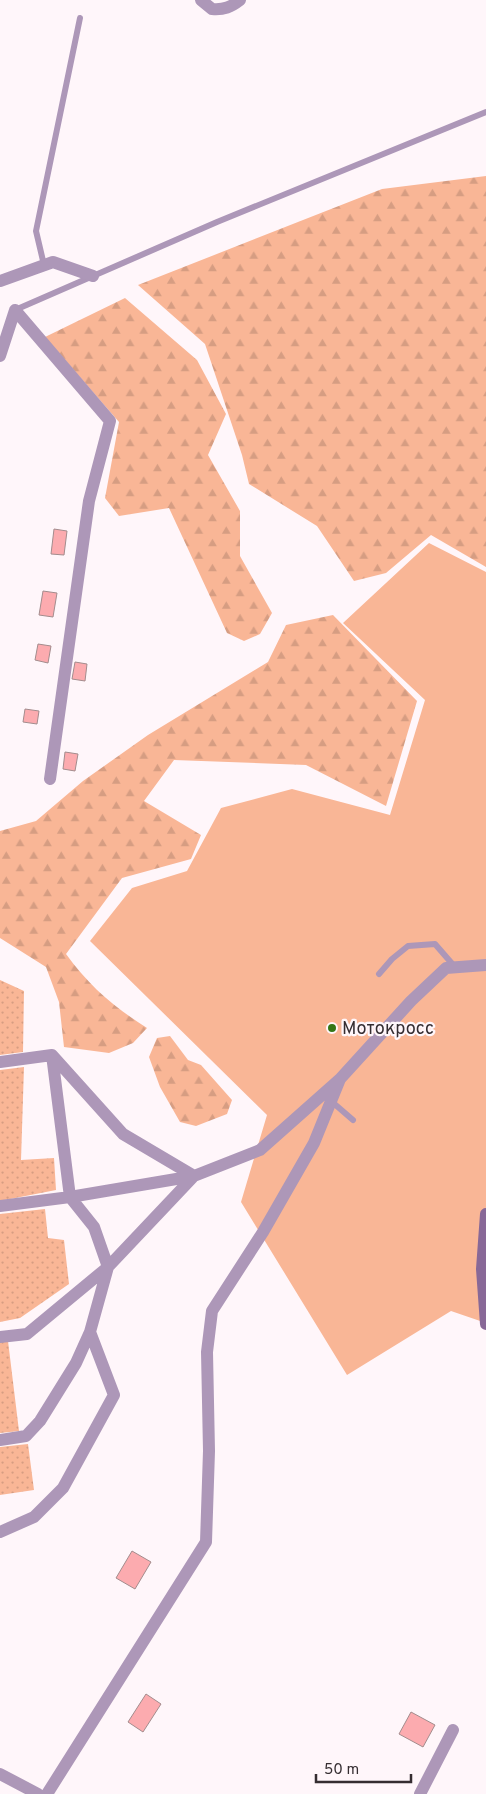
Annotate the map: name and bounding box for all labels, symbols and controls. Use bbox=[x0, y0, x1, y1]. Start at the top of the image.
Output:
place label: Мотокросс bbox=[342, 1018, 434, 1041]
marker: Мотокросс bbox=[326, 1022, 338, 1034]
scale bar bbox=[316, 1752, 411, 1784]
text: 50 m bbox=[324, 1761, 359, 1780]

